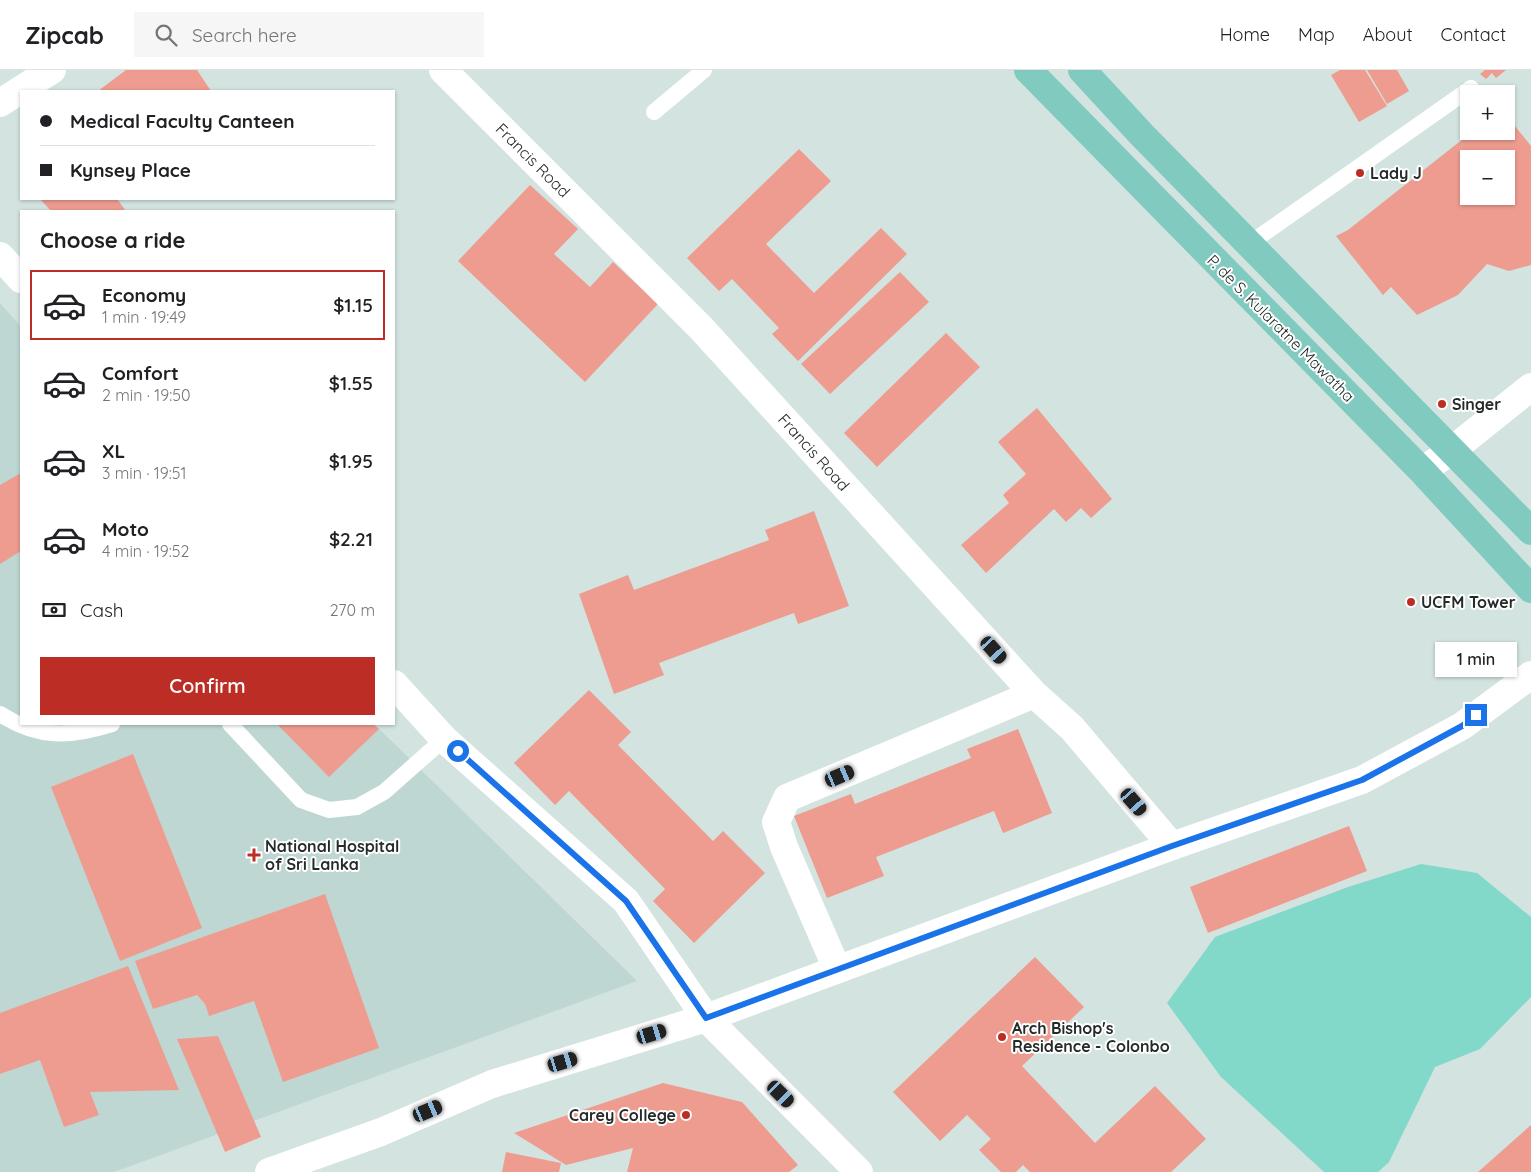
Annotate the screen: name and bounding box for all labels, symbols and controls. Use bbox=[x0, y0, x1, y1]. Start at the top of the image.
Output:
search box bbox=[134, 12, 484, 57]
text: Zipcab bbox=[25, 20, 104, 50]
icon: search bbox=[152, 21, 180, 49]
text: Search here bbox=[192, 23, 297, 47]
text: Home bbox=[1220, 23, 1270, 46]
text: Map bbox=[1298, 23, 1335, 46]
text: About bbox=[1363, 23, 1413, 46]
text: Contact bbox=[1441, 23, 1506, 46]
map controls bbox=[1460, 85, 1515, 205]
button: + bbox=[1460, 85, 1515, 140]
text: Medical Faculty Canteen bbox=[70, 109, 295, 133]
street label: Francis Road bbox=[492, 119, 574, 201]
button: − bbox=[1460, 150, 1515, 205]
text: Kynsey Place bbox=[70, 158, 191, 182]
place label: Lady J bbox=[1370, 163, 1422, 183]
marker: Lady J bbox=[1354, 167, 1366, 179]
text: Choose a ride bbox=[40, 226, 185, 254]
street label: P. de S. Kularatne Mawatha bbox=[1203, 250, 1359, 406]
icon: car bbox=[42, 283, 87, 328]
text: Economy bbox=[102, 283, 186, 307]
text: $1.15 bbox=[333, 293, 373, 317]
text: 1 min · 19:49 bbox=[102, 307, 186, 327]
icon: car bbox=[42, 361, 87, 406]
text: Comfort bbox=[102, 361, 179, 385]
text: $1.55 bbox=[329, 371, 373, 395]
text: 2 min · 19:50 bbox=[102, 385, 190, 405]
place label: Singer bbox=[1452, 394, 1501, 414]
marker: Singer bbox=[1436, 398, 1448, 410]
street label: Francis Road bbox=[774, 409, 854, 495]
icon: car bbox=[42, 439, 87, 484]
text: XL bbox=[102, 439, 125, 463]
text: $1.95 bbox=[329, 449, 373, 473]
text: 3 min · 19:51 bbox=[102, 463, 186, 483]
icon: car bbox=[42, 517, 87, 562]
text: Moto bbox=[102, 517, 149, 541]
text: $2.21 bbox=[329, 527, 373, 551]
text: 4 min · 19:52 bbox=[102, 541, 189, 561]
place label: UCFM Tower bbox=[1421, 592, 1516, 612]
icon: cash bbox=[40, 596, 68, 624]
marker: UCFM Tower bbox=[1405, 596, 1417, 608]
text: Cash bbox=[80, 598, 124, 622]
text: 270 m bbox=[330, 600, 375, 620]
car bbox=[978, 634, 1009, 666]
callout: 1 min bbox=[1435, 642, 1517, 678]
text: 1 min bbox=[1457, 649, 1495, 669]
button: Confirm bbox=[40, 657, 375, 715]
route end bbox=[1465, 704, 1487, 726]
route start bbox=[447, 740, 469, 762]
car bbox=[823, 763, 856, 789]
car bbox=[1118, 786, 1149, 818]
place label: National Hospital of Sri Lanka bbox=[265, 836, 399, 874]
marker: National Hospital of Sri Lanka bbox=[247, 848, 261, 862]
place label: Arch Bishop's Residence - Colonbo bbox=[1012, 1018, 1170, 1056]
car bbox=[635, 1022, 668, 1046]
marker: Arch Bishop's Residence - Colonbo bbox=[996, 1031, 1008, 1043]
car bbox=[546, 1050, 579, 1074]
car bbox=[765, 1078, 796, 1110]
car bbox=[411, 1098, 444, 1124]
place label: Carey College bbox=[569, 1105, 676, 1125]
marker: Carey College bbox=[680, 1109, 692, 1121]

